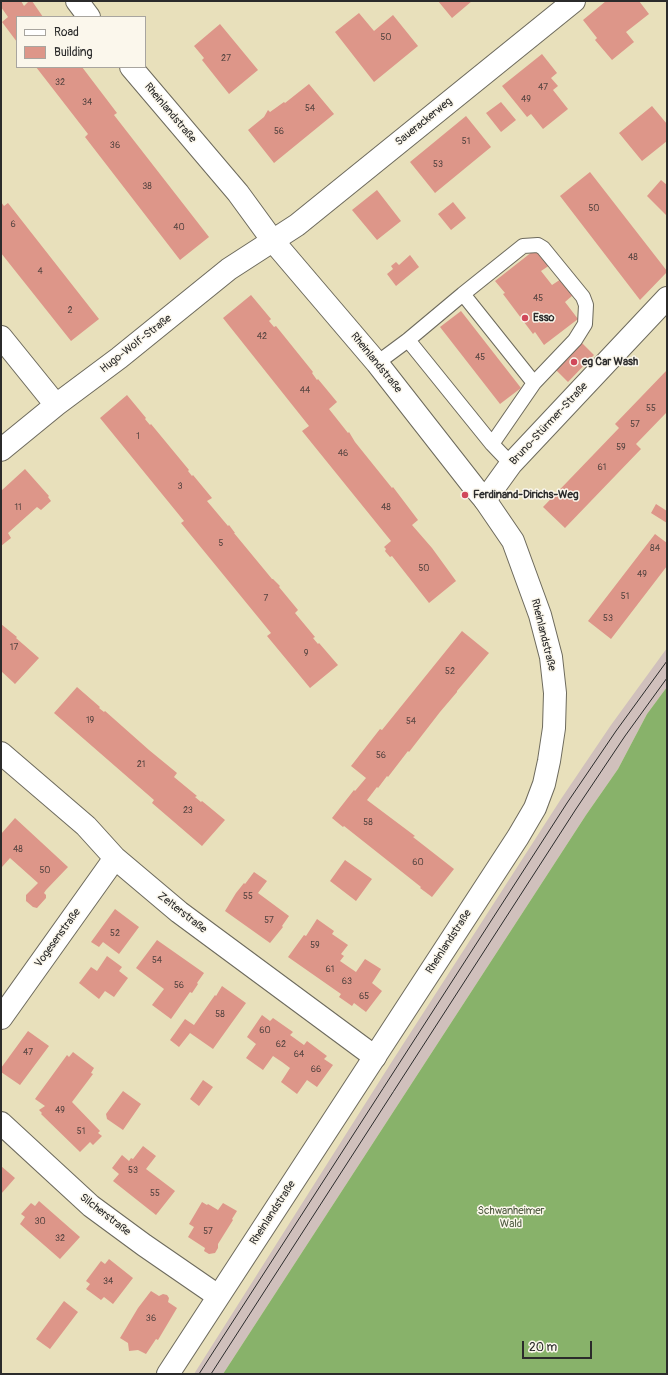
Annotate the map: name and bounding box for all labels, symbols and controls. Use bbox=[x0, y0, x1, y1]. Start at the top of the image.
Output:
legend bbox=[16, 16, 146, 68]
text: Road bbox=[54, 25, 79, 40]
house number: 50 bbox=[380, 33, 392, 43]
text: Building bbox=[54, 45, 93, 60]
house number: 27 bbox=[221, 54, 231, 64]
house number: 32 bbox=[55, 78, 65, 88]
street label: Rheinlandstraße bbox=[141, 80, 199, 146]
house number: 47 bbox=[538, 83, 548, 93]
street label: Sauerackerweg bbox=[393, 95, 455, 149]
house number: 49 bbox=[521, 95, 531, 105]
house number: 34 bbox=[82, 98, 92, 108]
house number: 54 bbox=[305, 104, 315, 114]
house number: 56 bbox=[274, 127, 284, 137]
house number: 51 bbox=[462, 137, 470, 147]
house number: 36 bbox=[110, 141, 120, 151]
house number: 53 bbox=[433, 160, 443, 170]
house number: 38 bbox=[142, 182, 152, 192]
house number: 50 bbox=[588, 204, 600, 214]
house number: 6 bbox=[10, 220, 16, 230]
house number: 40 bbox=[173, 223, 185, 233]
house number: 48 bbox=[628, 253, 638, 263]
house number: 4 bbox=[37, 267, 43, 277]
house number: 45 bbox=[533, 294, 543, 304]
house number: 2 bbox=[67, 306, 73, 316]
place label: Esso bbox=[533, 311, 554, 325]
street label: Hugo-Wolf-Straße bbox=[98, 312, 174, 376]
marker: Esso bbox=[520, 313, 530, 323]
street label: Rheinlandstraße bbox=[348, 330, 404, 396]
house number: 42 bbox=[257, 332, 267, 342]
house number: 45 bbox=[475, 353, 485, 363]
place label: eg Car Wash bbox=[582, 355, 638, 369]
marker: eg Car Wash bbox=[569, 357, 579, 367]
street label: Bruno-Stürmer-Straße bbox=[507, 380, 591, 468]
house number: 44 bbox=[300, 386, 310, 396]
house number: 55 bbox=[646, 404, 656, 414]
house number: 57 bbox=[630, 420, 640, 430]
house number: 1 bbox=[136, 432, 140, 442]
house number: 59 bbox=[616, 443, 626, 453]
house number: 46 bbox=[338, 449, 348, 459]
house number: 61 bbox=[598, 463, 606, 473]
house number: 3 bbox=[177, 482, 183, 492]
place label: Ferdinand-Dirichs-Weg bbox=[473, 488, 578, 502]
marker: Ferdinand-Dirichs-Weg bbox=[460, 490, 470, 500]
house number: 11 bbox=[14, 503, 22, 513]
house number: 48 bbox=[381, 503, 391, 513]
house number: 5 bbox=[219, 539, 223, 549]
house number: 84 bbox=[650, 544, 660, 554]
house number: 50 bbox=[418, 564, 430, 574]
house number: 49 bbox=[637, 570, 647, 580]
house number: 51 bbox=[621, 592, 629, 602]
house number: 7 bbox=[264, 594, 268, 604]
street label: Rheinlandstraße bbox=[528, 598, 558, 672]
house number: 53 bbox=[603, 614, 613, 624]
house number: 17 bbox=[10, 643, 18, 653]
house number: 9 bbox=[304, 649, 308, 659]
house number: 52 bbox=[445, 667, 455, 677]
house number: 19 bbox=[86, 716, 94, 726]
house number: 54 bbox=[406, 717, 416, 727]
house number: 56 bbox=[376, 751, 386, 761]
house number: 21 bbox=[137, 760, 145, 770]
house number: 23 bbox=[183, 806, 193, 816]
house number: 58 bbox=[363, 818, 373, 828]
house number: 48 bbox=[13, 845, 23, 855]
house number: 60 bbox=[412, 858, 424, 868]
house number: 50 bbox=[39, 866, 51, 876]
street label: Zelterstraße bbox=[155, 890, 209, 936]
house number: 55 bbox=[243, 892, 253, 902]
street label: Vogesenstraße bbox=[32, 906, 84, 970]
street label: Rheinlandstraße bbox=[423, 907, 475, 977]
house number: 57 bbox=[264, 916, 274, 926]
house number: 52 bbox=[110, 929, 120, 939]
house number: 59 bbox=[310, 941, 320, 951]
house number: 54 bbox=[152, 956, 162, 966]
house number: 61 bbox=[326, 965, 334, 975]
house number: 63 bbox=[342, 977, 352, 987]
house number: 56 bbox=[174, 981, 184, 991]
house number: 65 bbox=[359, 992, 369, 1002]
house number: 58 bbox=[215, 1010, 225, 1020]
house number: 60 bbox=[259, 1026, 271, 1036]
house number: 62 bbox=[276, 1040, 286, 1050]
house number: 47 bbox=[23, 1048, 33, 1058]
house number: 64 bbox=[294, 1050, 304, 1060]
house number: 66 bbox=[311, 1065, 321, 1075]
house number: 49 bbox=[55, 1106, 65, 1116]
house number: 51 bbox=[77, 1127, 85, 1137]
house number: 53 bbox=[128, 1166, 138, 1176]
street label: Rheinlandstraße bbox=[247, 1178, 299, 1248]
house number: 55 bbox=[150, 1189, 160, 1199]
street label: Silcherstraße bbox=[77, 1191, 133, 1239]
park label: Schwanheimer Wald bbox=[478, 1204, 544, 1230]
house number: 30 bbox=[34, 1217, 46, 1227]
house number: 57 bbox=[203, 1227, 213, 1237]
house number: 32 bbox=[55, 1234, 65, 1244]
house number: 34 bbox=[103, 1277, 113, 1287]
house number: 36 bbox=[146, 1314, 156, 1324]
scale bar bbox=[524, 1333, 594, 1359]
text: 20 m bbox=[529, 1340, 557, 1355]

